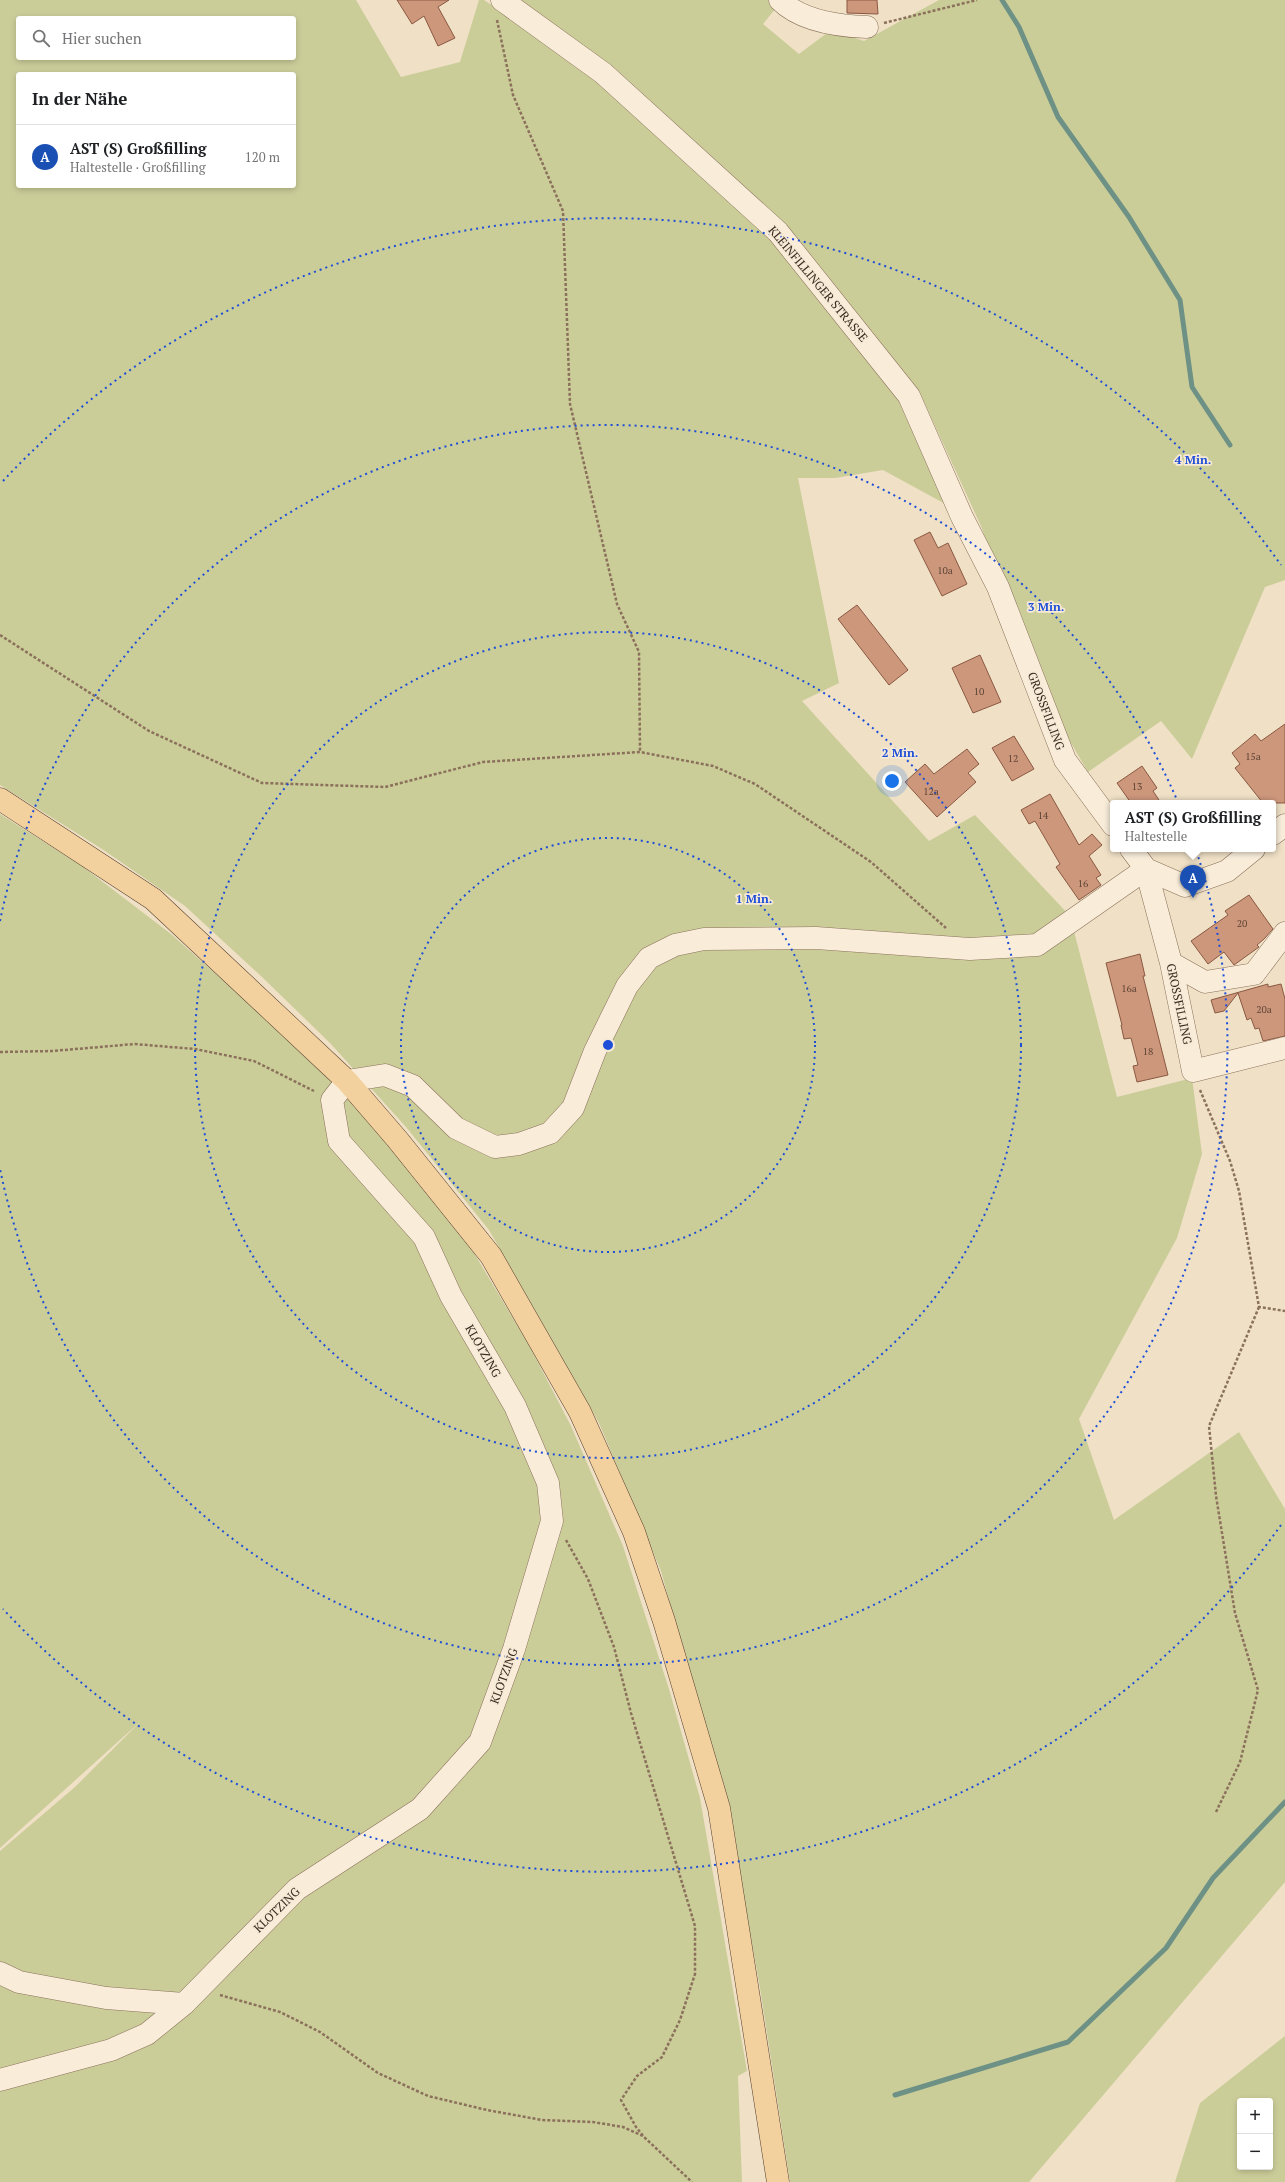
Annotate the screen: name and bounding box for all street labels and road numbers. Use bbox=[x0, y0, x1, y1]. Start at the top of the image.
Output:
street label: KLEINFILLINGER STRASSE bbox=[766, 223, 871, 345]
street label: GROSSFILLING bbox=[1025, 670, 1069, 753]
street label: GROSSFILLING bbox=[1164, 962, 1196, 1047]
street label: KLOTZING bbox=[462, 1322, 505, 1380]
street label: KLOTZING bbox=[486, 1645, 521, 1706]
street label: KLOTZING bbox=[250, 1883, 303, 1935]

